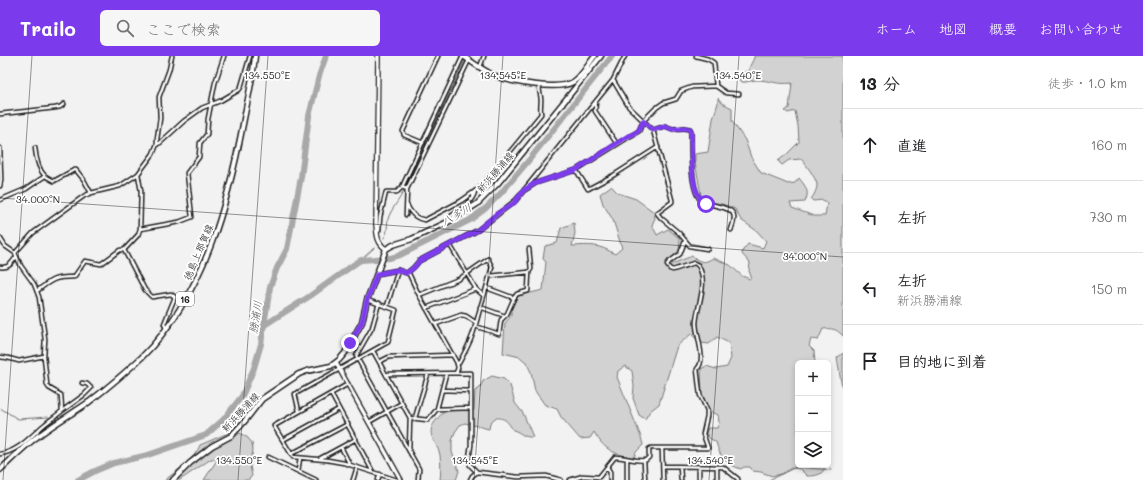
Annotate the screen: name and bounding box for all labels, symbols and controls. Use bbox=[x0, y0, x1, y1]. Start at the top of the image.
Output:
search box bbox=[100, 10, 380, 46]
text: Trailo bbox=[20, 16, 76, 41]
icon: search bbox=[114, 17, 136, 39]
text: ここで検索 bbox=[146, 19, 221, 39]
text: ホーム bbox=[876, 19, 917, 38]
text: 地図 bbox=[939, 19, 967, 38]
text: 概要 bbox=[989, 19, 1017, 38]
text: お問い合わせ bbox=[1039, 19, 1123, 38]
text: 134.550°E bbox=[244, 68, 291, 82]
text: 134.545°E bbox=[480, 68, 526, 82]
text: 134.540°E bbox=[715, 68, 762, 82]
text: 13 分 bbox=[859, 72, 900, 94]
text: 徒歩 · 1.0 km bbox=[1048, 74, 1127, 91]
icon: ahead bbox=[859, 134, 881, 156]
text: 直進 bbox=[897, 135, 927, 155]
text: 160 m bbox=[1091, 136, 1127, 153]
street label: 新浜勝浦線 bbox=[473, 149, 517, 195]
text: 34.000°N bbox=[16, 192, 60, 206]
route start bbox=[697, 195, 715, 213]
water label: 八多川 bbox=[438, 199, 474, 229]
icon: left bbox=[859, 206, 881, 228]
text: 左折 bbox=[897, 207, 927, 227]
text: 730 m bbox=[1090, 208, 1127, 225]
street label: 徳島上那賀線 bbox=[180, 222, 216, 282]
text: 34.000°N bbox=[783, 249, 827, 263]
text: 左折 bbox=[897, 270, 927, 290]
icon: left bbox=[859, 278, 881, 300]
text: 150 m bbox=[1091, 280, 1127, 297]
text: 新浜勝浦線 bbox=[897, 291, 962, 308]
road number: 16 bbox=[176, 292, 194, 306]
water label: 勝浦川 bbox=[245, 300, 265, 334]
route end bbox=[341, 334, 359, 352]
icon: arrive bbox=[859, 350, 881, 372]
text: 目的地に到着 bbox=[897, 351, 987, 371]
map controls bbox=[795, 360, 831, 468]
button: + bbox=[795, 360, 831, 396]
street label: 新浜勝浦線 bbox=[218, 389, 262, 435]
button: − bbox=[795, 396, 831, 432]
button: layers bbox=[795, 432, 831, 468]
text: 134.550°E bbox=[216, 453, 263, 467]
text: 134.545°E bbox=[452, 453, 498, 467]
text: 134.540°E bbox=[687, 453, 734, 467]

